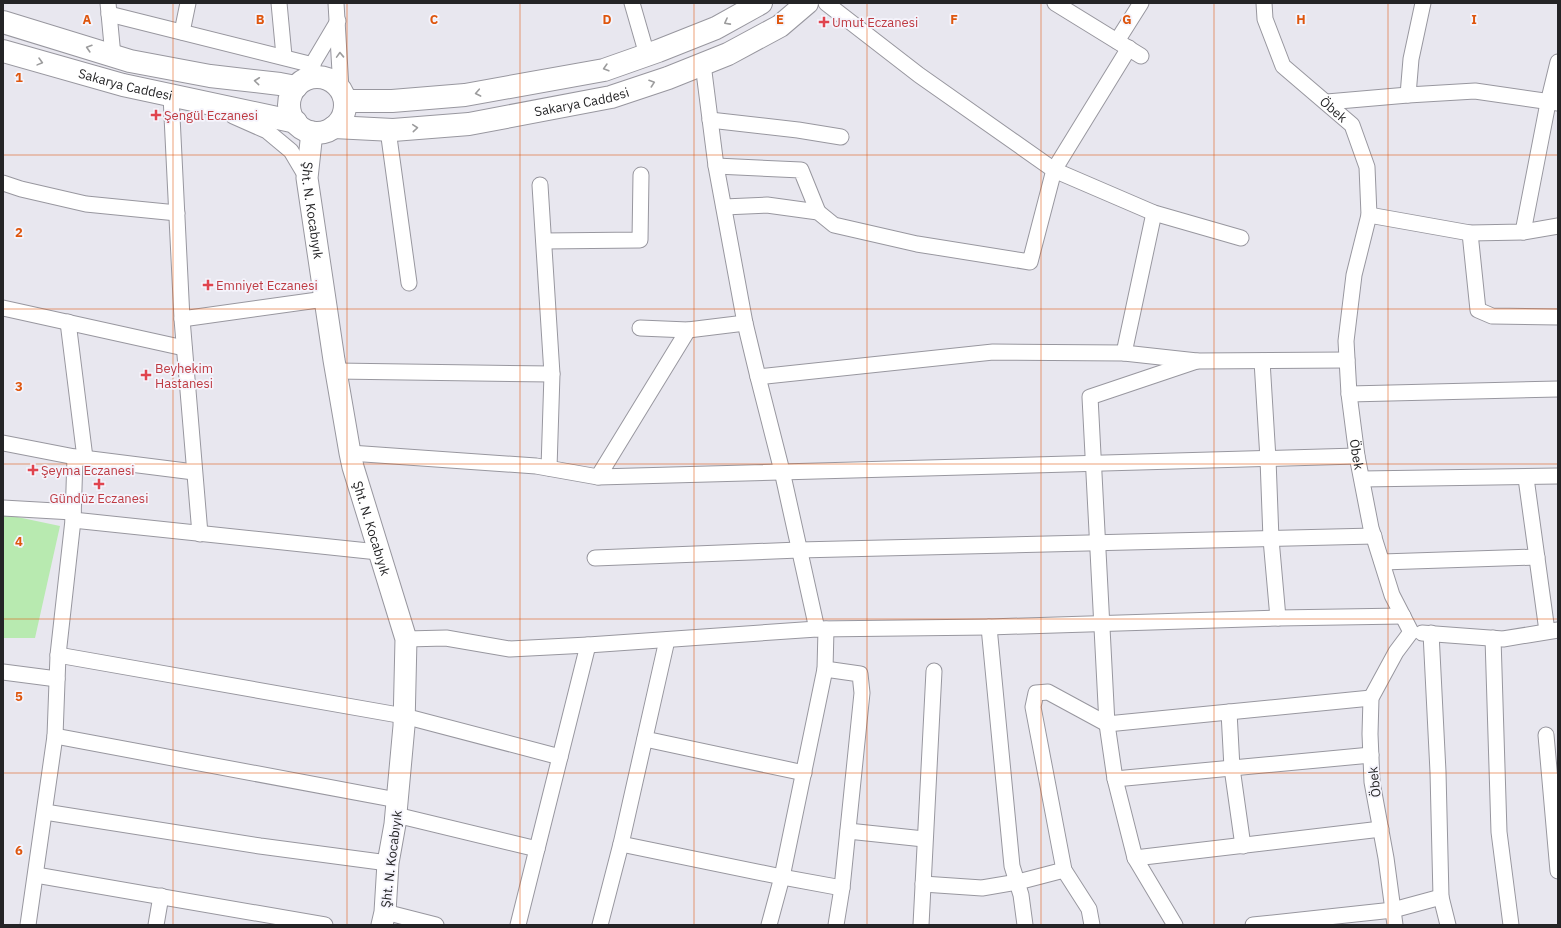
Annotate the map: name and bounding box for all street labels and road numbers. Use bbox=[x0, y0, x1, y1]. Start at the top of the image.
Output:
street label: Sakarya Caddesi bbox=[76, 65, 174, 104]
street label: Sakarya Caddesi bbox=[533, 84, 631, 120]
street label: Öbek bbox=[1316, 93, 1351, 126]
street label: Şht. N. Kocabıyık bbox=[298, 161, 327, 260]
street label: Öbek bbox=[1346, 438, 1367, 471]
street label: Şht. N. Kocabıyık bbox=[349, 479, 394, 578]
street label: Öbek bbox=[1364, 766, 1385, 798]
street label: Şht. N. Kocabıyık bbox=[377, 809, 406, 909]

